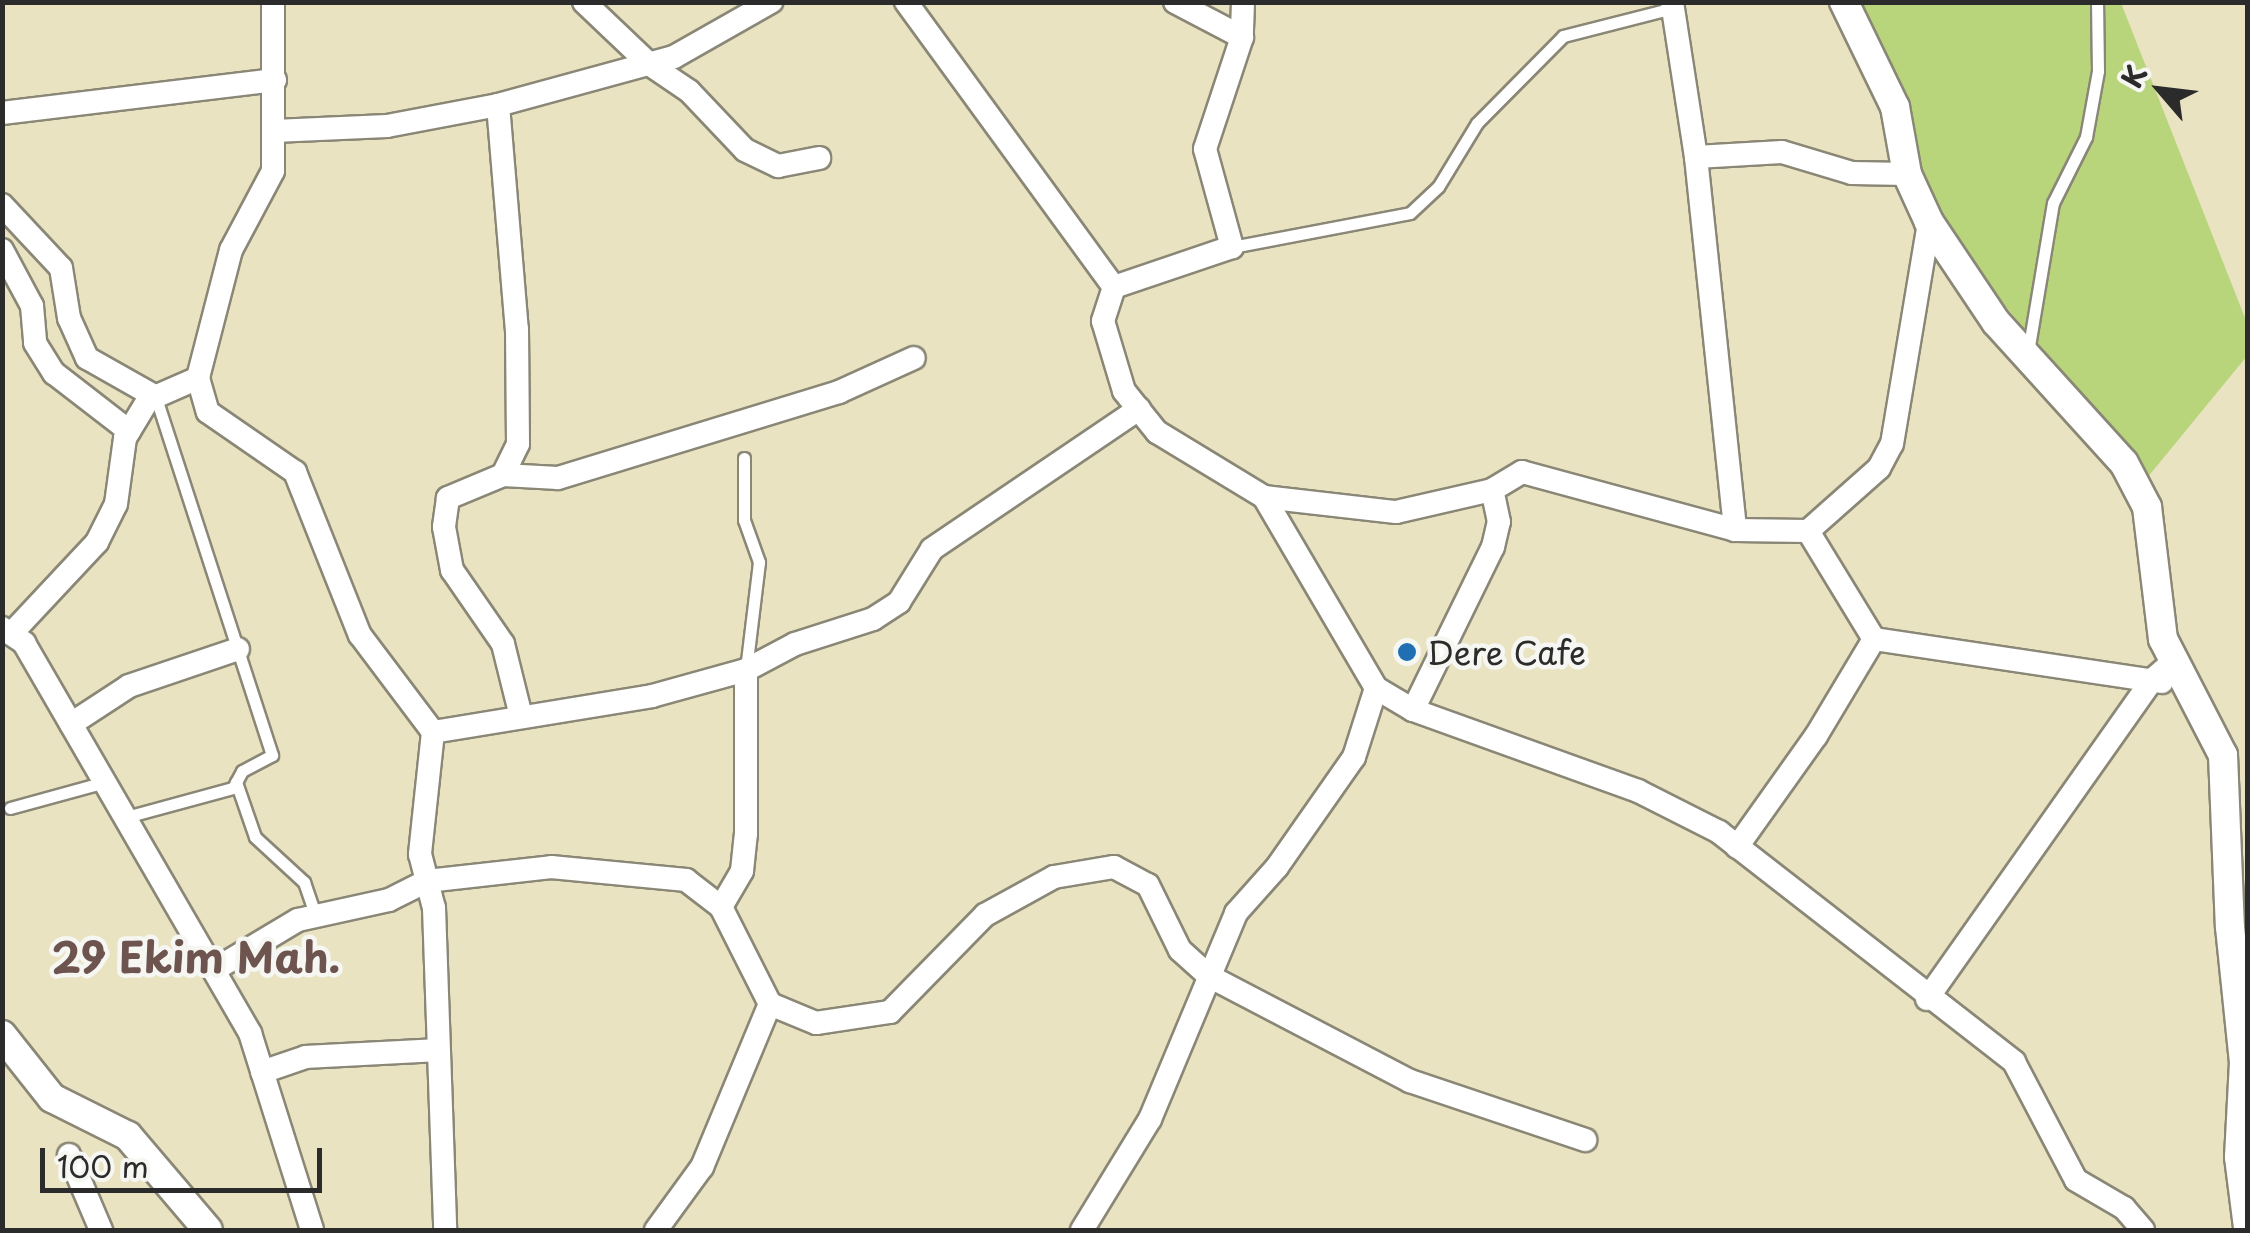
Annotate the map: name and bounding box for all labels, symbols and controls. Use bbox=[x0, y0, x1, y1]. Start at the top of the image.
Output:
north arrow bbox=[2110, 40, 2210, 140]
text: K bbox=[2109, 57, 2157, 95]
place label: Dere Cafe bbox=[1427, 633, 1586, 671]
marker: Dere Cafe bbox=[1396, 641, 1418, 663]
district label: 29 Ekim Mah. bbox=[51, 931, 341, 981]
scale bar bbox=[45, 1128, 328, 1190]
text: 100 m bbox=[57, 1143, 149, 1188]

